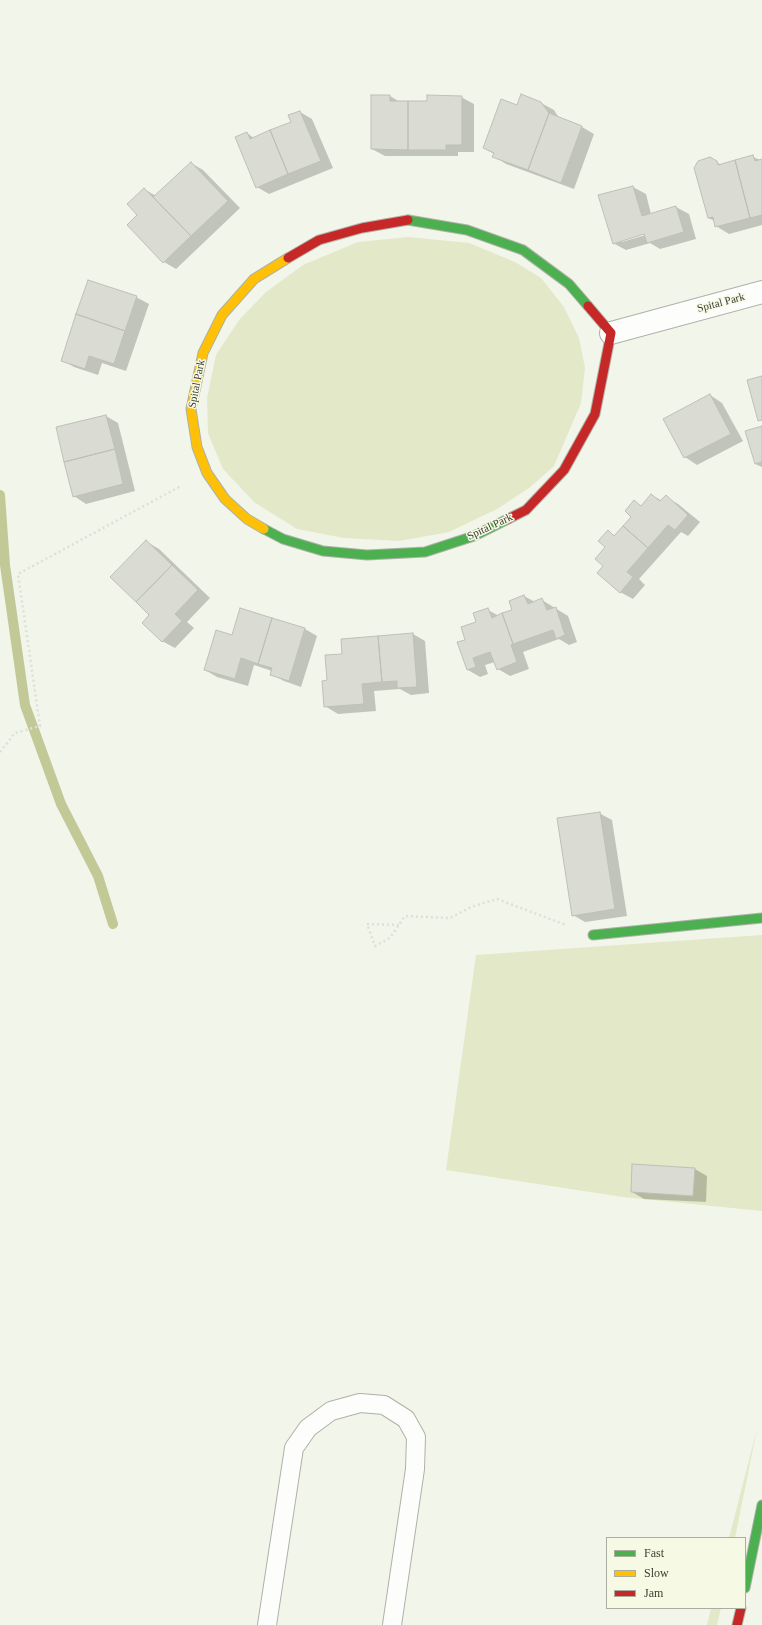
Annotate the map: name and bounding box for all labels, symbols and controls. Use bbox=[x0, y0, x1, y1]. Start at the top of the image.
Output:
street label: Spital Park bbox=[696, 290, 746, 316]
street label: Spital Park bbox=[186, 359, 208, 409]
street label: Spital Park bbox=[465, 511, 515, 543]
legend bbox=[606, 1537, 746, 1609]
text: Fast bbox=[644, 1546, 664, 1560]
text: Slow bbox=[644, 1566, 669, 1580]
text: Jam bbox=[644, 1586, 663, 1600]

